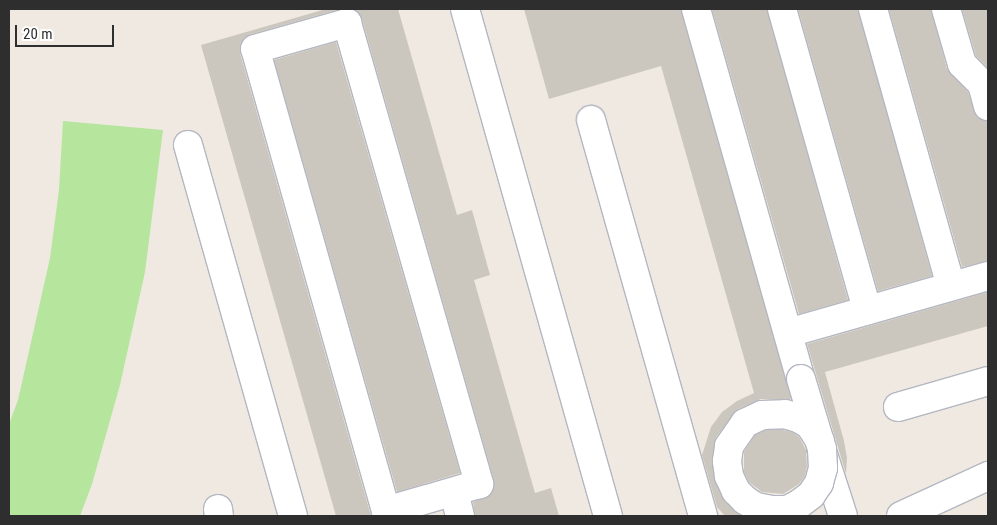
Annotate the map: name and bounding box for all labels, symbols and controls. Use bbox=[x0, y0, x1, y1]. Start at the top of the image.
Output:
scale bar bbox=[18, 15, 116, 47]
text: 20 m bbox=[23, 25, 53, 43]

